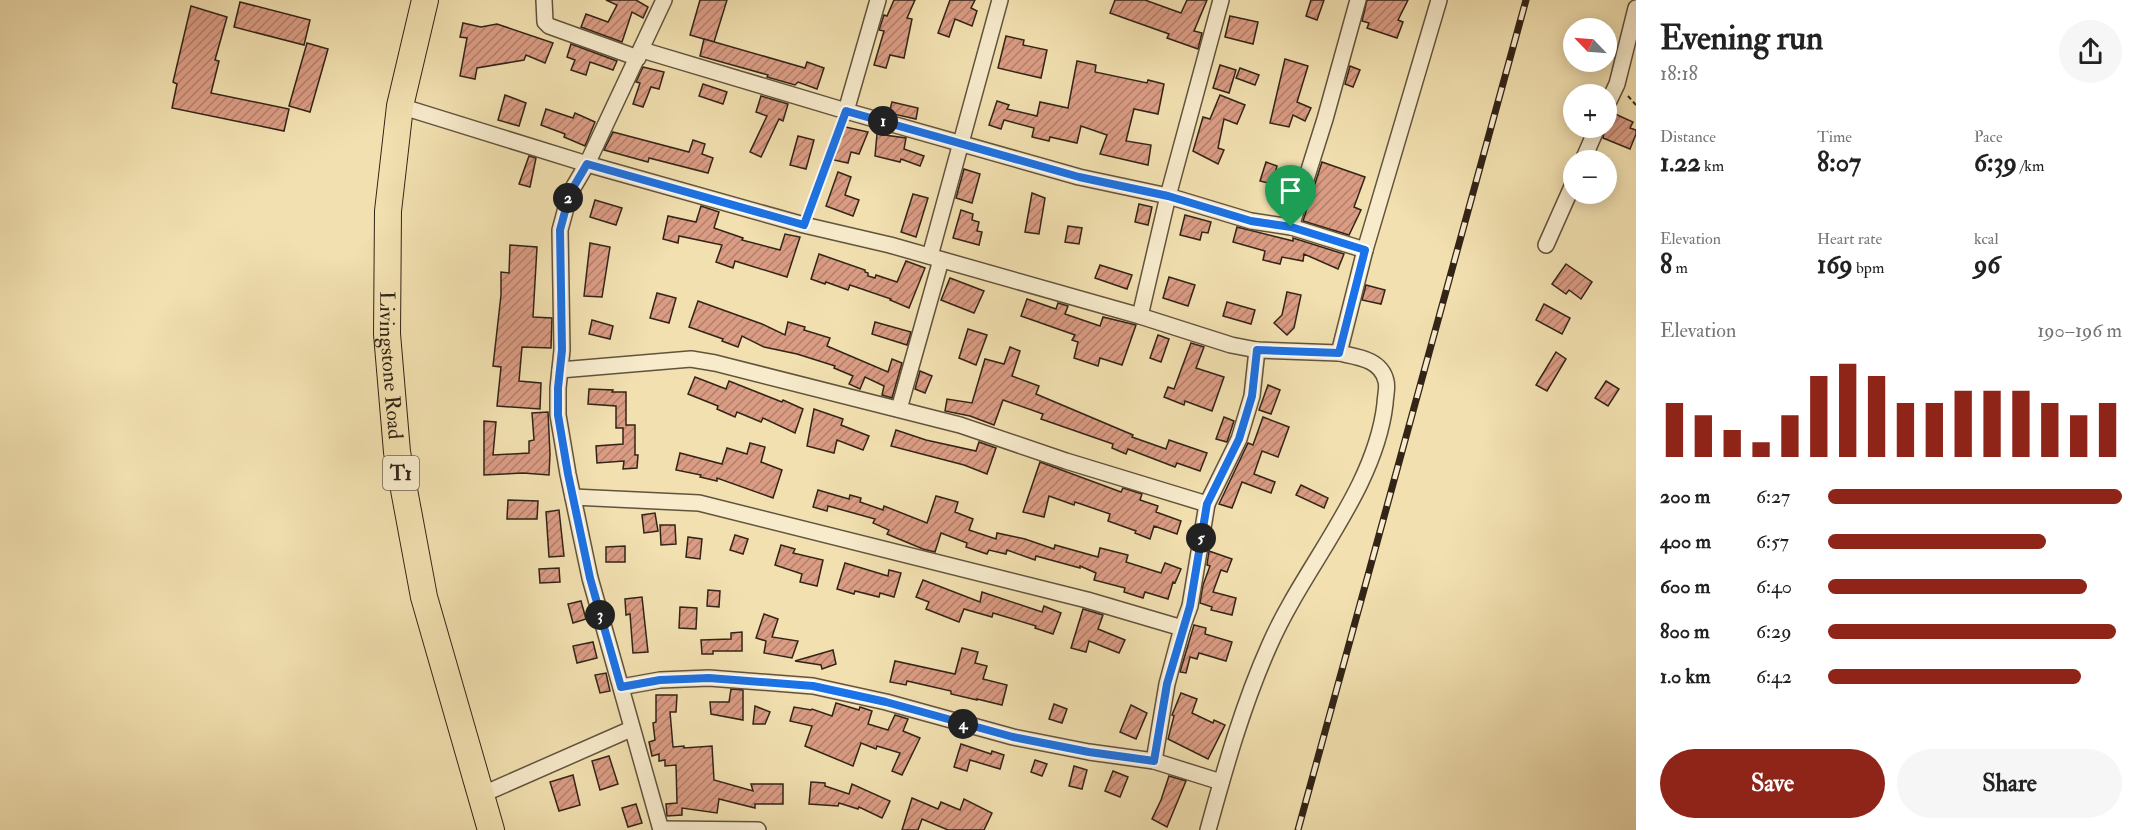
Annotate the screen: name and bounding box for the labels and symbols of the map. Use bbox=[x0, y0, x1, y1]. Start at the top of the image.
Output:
north arrow bbox=[1563, 18, 1617, 72]
pin: 1 bbox=[868, 106, 898, 136]
pin bbox=[1265, 165, 1316, 227]
pin: 2 bbox=[553, 183, 583, 213]
street label: Livingstone Road bbox=[373, 291, 409, 441]
road number: T1 bbox=[383, 456, 419, 490]
pin: 5 bbox=[1186, 523, 1216, 553]
pin: 3 bbox=[585, 600, 615, 630]
pin: 4 bbox=[948, 709, 978, 739]

